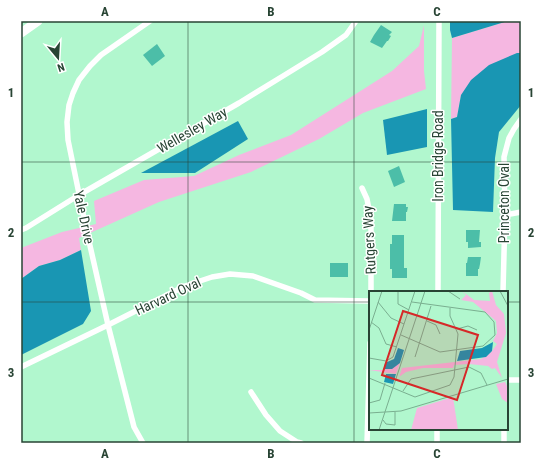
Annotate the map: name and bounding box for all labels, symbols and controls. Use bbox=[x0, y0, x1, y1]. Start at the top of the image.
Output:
text: A bbox=[101, 4, 109, 19]
text: B bbox=[267, 4, 275, 19]
text: C bbox=[433, 4, 441, 19]
north arrow bbox=[38, 38, 78, 78]
text: N bbox=[55, 60, 66, 74]
text: 1 bbox=[8, 85, 14, 100]
text: 1 bbox=[528, 85, 534, 100]
street label: Wellesley Way bbox=[154, 103, 230, 156]
street label: Iron Bridge Road bbox=[430, 110, 446, 202]
street label: Princeton Oval bbox=[496, 163, 512, 243]
street label: Yale Drive bbox=[71, 189, 98, 246]
street label: Rutgers Way bbox=[359, 205, 379, 275]
text: 2 bbox=[8, 225, 15, 240]
text: 2 bbox=[528, 225, 535, 240]
street label: Harvard Oval bbox=[132, 274, 204, 318]
inset map bbox=[369, 291, 508, 430]
text: 3 bbox=[8, 365, 14, 380]
text: 3 bbox=[528, 365, 534, 380]
text: A bbox=[101, 446, 109, 461]
text: B bbox=[267, 446, 275, 461]
text: C bbox=[433, 446, 441, 461]

